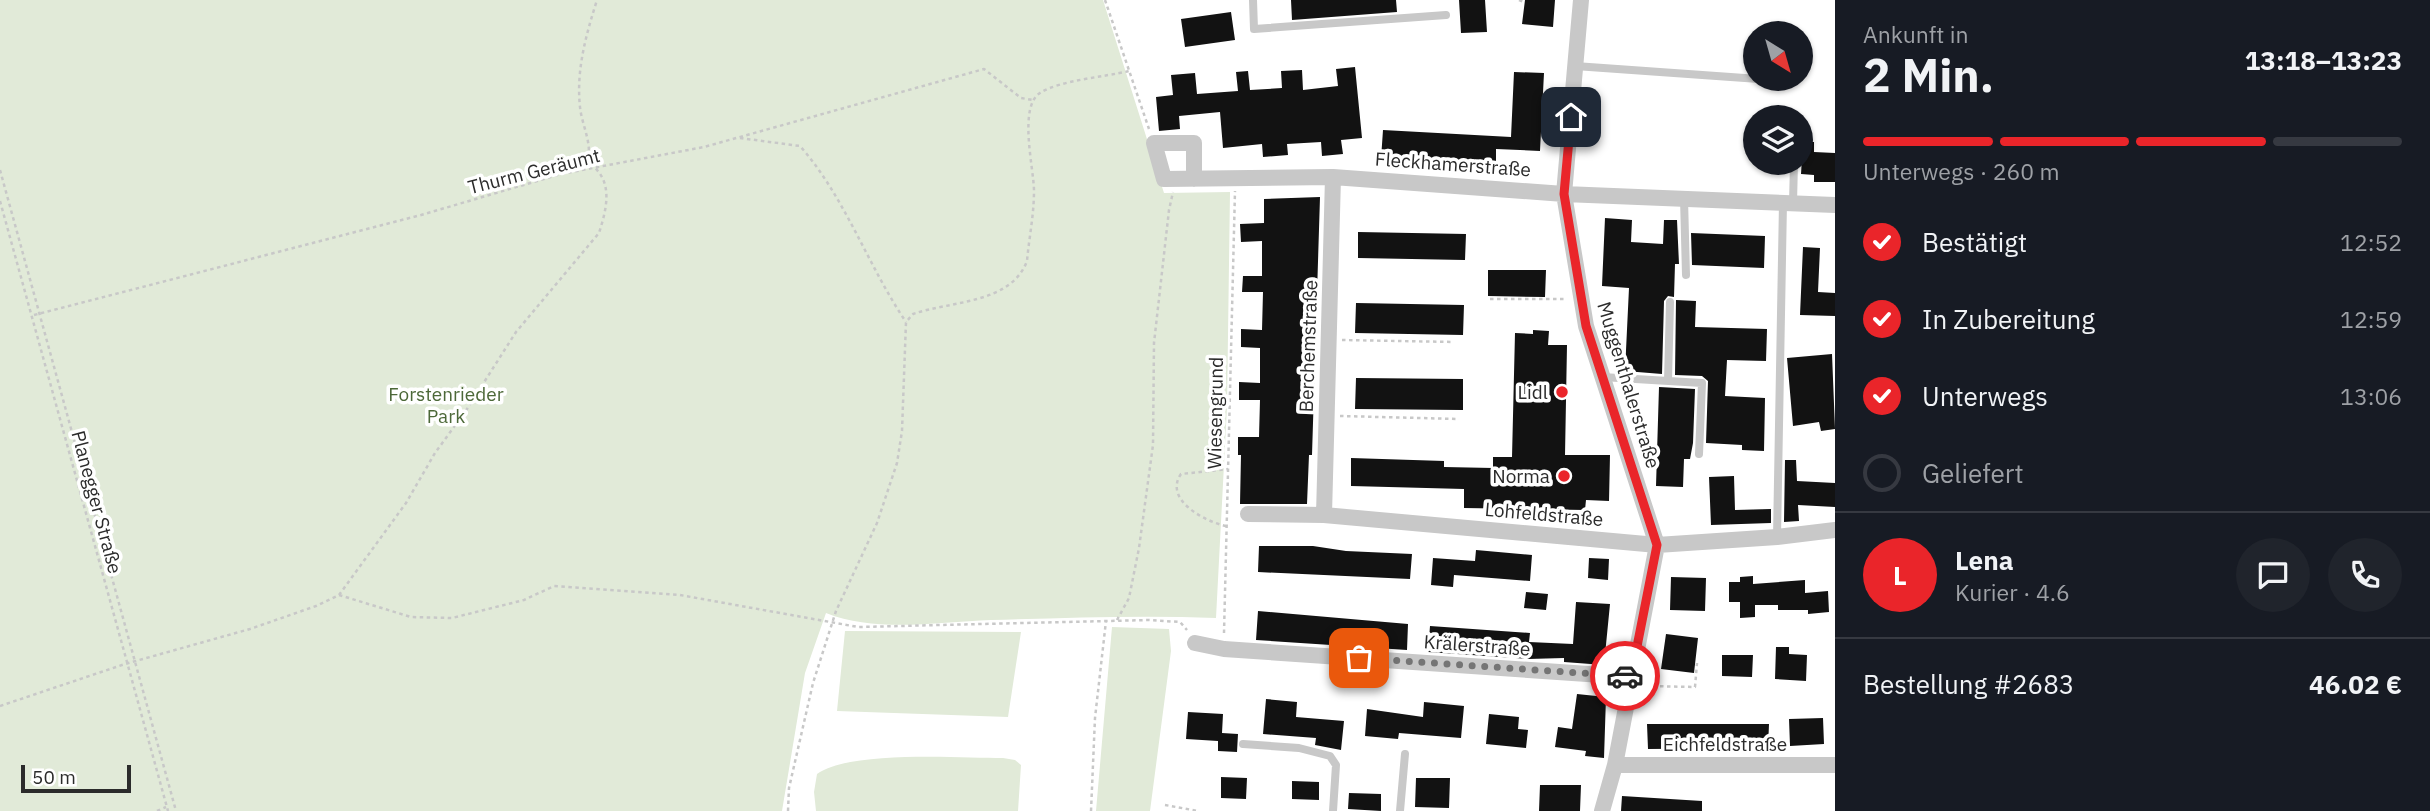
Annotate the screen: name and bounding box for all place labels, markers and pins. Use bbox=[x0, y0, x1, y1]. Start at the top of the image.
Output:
pin bbox=[1541, 87, 1601, 147]
place label: Lidl bbox=[1518, 380, 1548, 404]
marker: Lidl bbox=[1554, 384, 1570, 400]
place label: Norma bbox=[1492, 464, 1550, 488]
marker: Norma bbox=[1556, 468, 1572, 484]
pin bbox=[1329, 628, 1389, 688]

